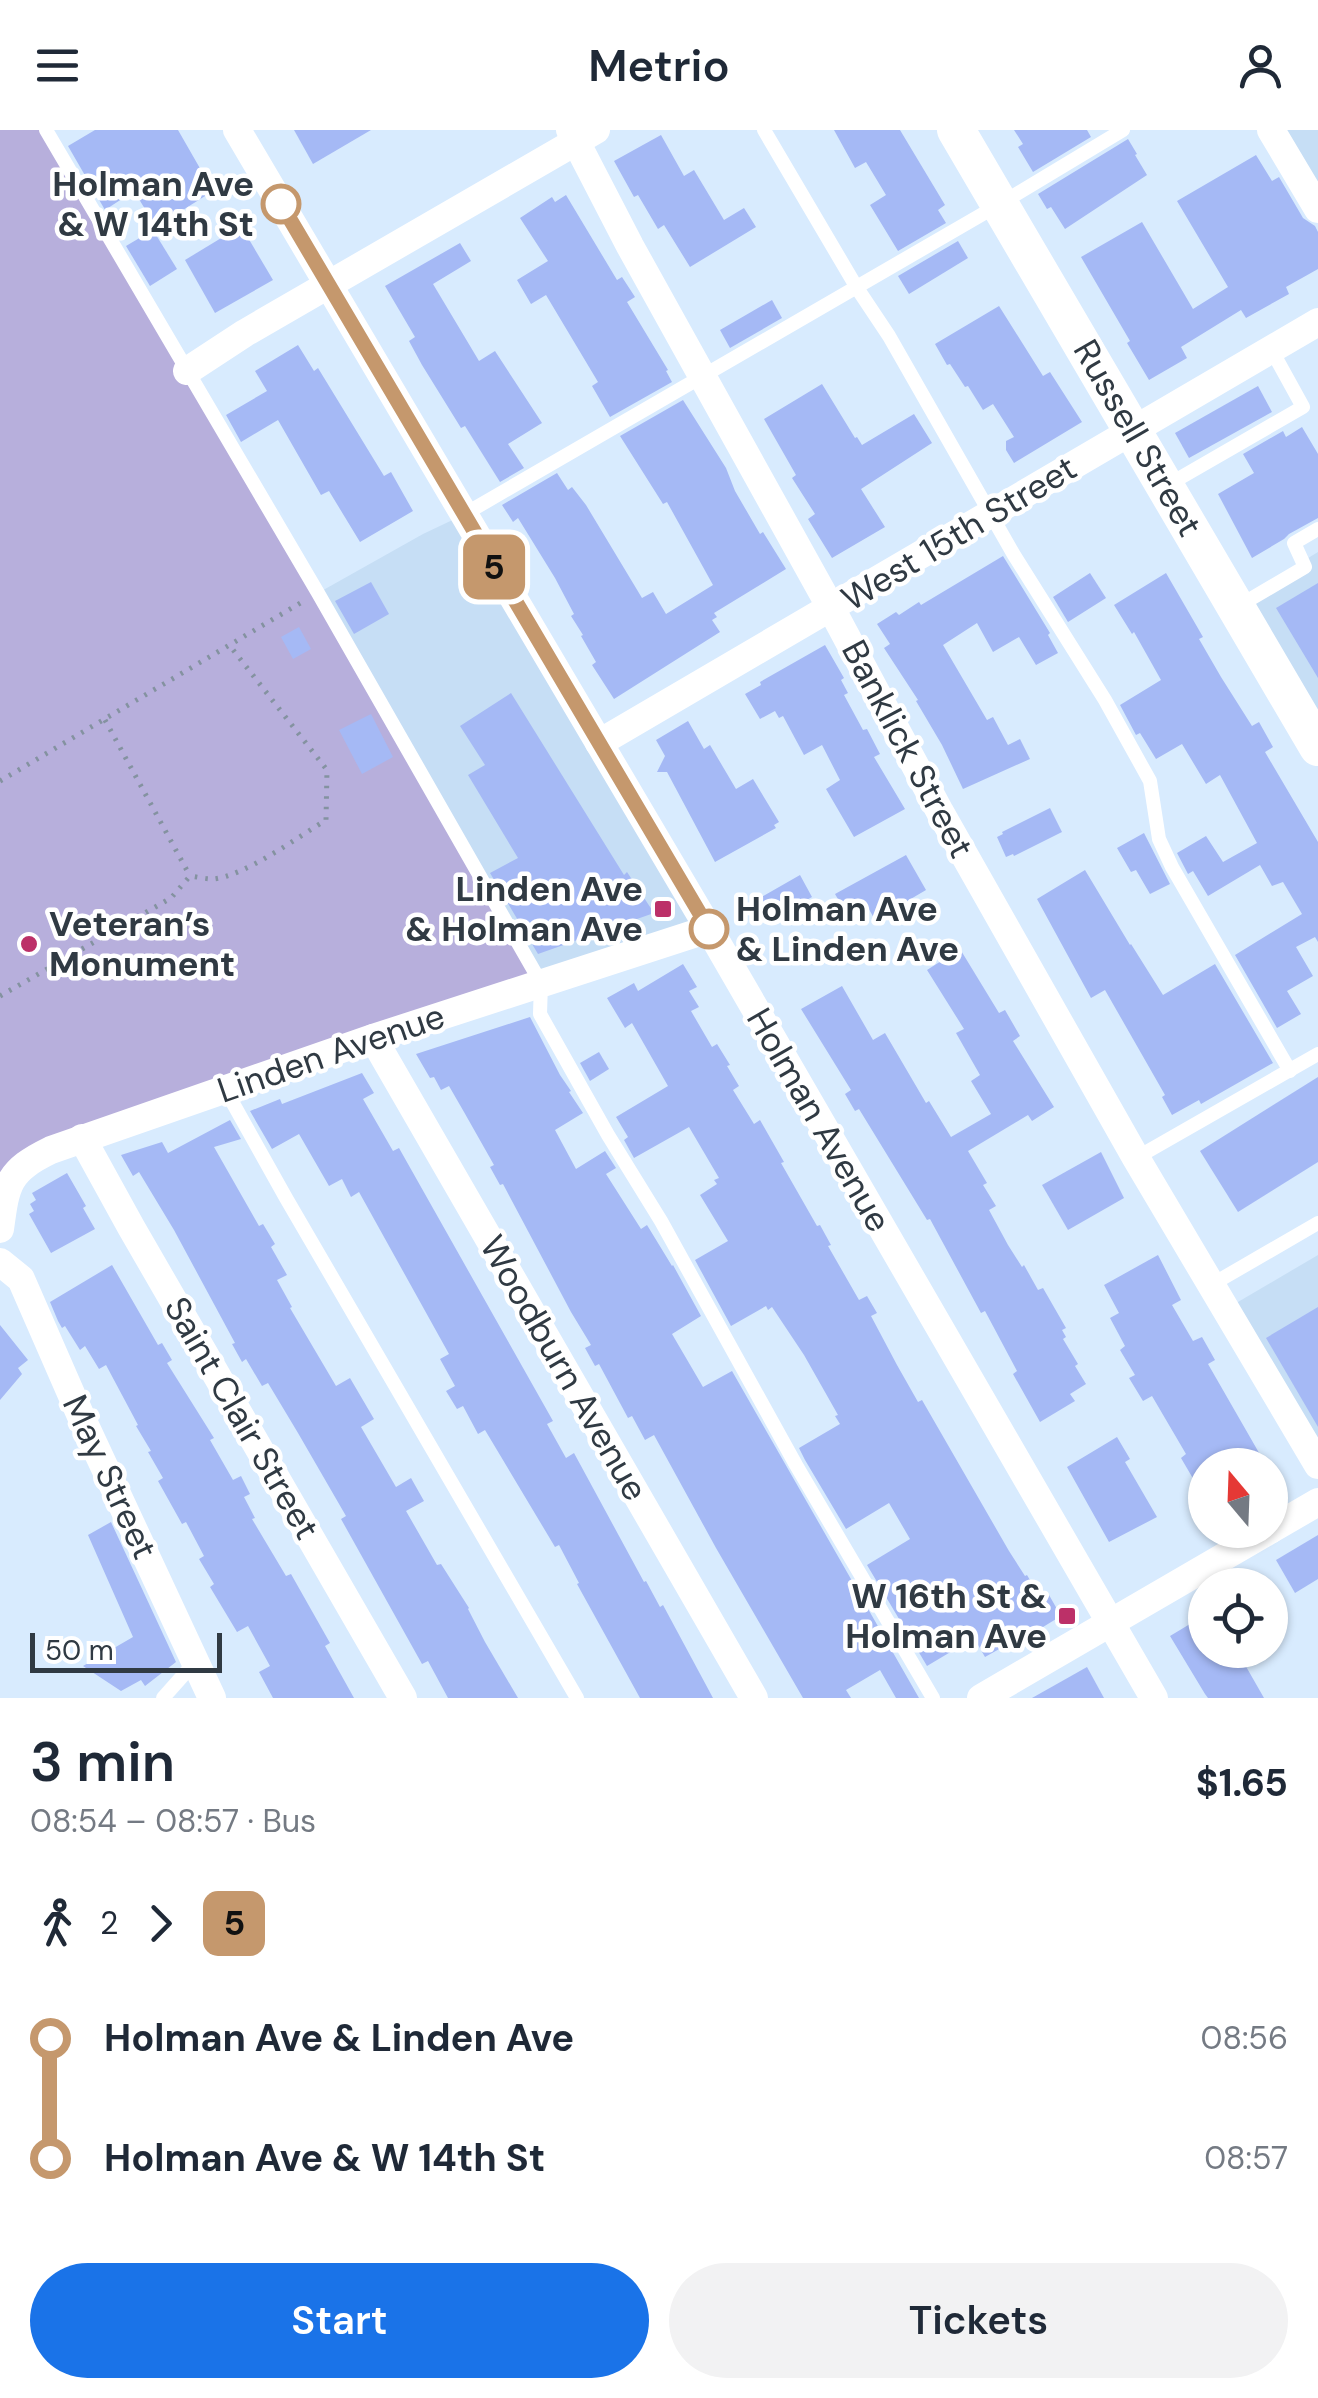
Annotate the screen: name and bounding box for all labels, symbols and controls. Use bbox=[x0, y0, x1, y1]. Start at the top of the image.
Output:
text: Metrio bbox=[588, 36, 730, 95]
icon: menu bbox=[30, 38, 85, 93]
icon: person bbox=[1233, 38, 1288, 93]
place label: Holman Ave & W 14th St bbox=[52, 161, 254, 247]
marker: Holman Ave & W 14th St bbox=[262, 185, 300, 223]
street label: Russell Street bbox=[1063, 331, 1213, 545]
street label: West 15th Street bbox=[833, 445, 1085, 621]
line badge: 5 bbox=[462, 534, 526, 600]
text: 5 bbox=[483, 544, 505, 590]
street label: Banklick Street bbox=[831, 632, 985, 866]
place label: Linden Ave & Holman Ave bbox=[406, 866, 643, 952]
place label: Holman Ave & Linden Ave bbox=[736, 886, 959, 972]
marker: Linden Ave & Holman Ave bbox=[652, 898, 674, 920]
place label: Veteran’s Monument bbox=[49, 901, 235, 987]
marker: Holman Ave & Linden Ave bbox=[690, 910, 728, 948]
marker: Veteran’s Monument bbox=[18, 933, 40, 955]
street label: Linden Avenue bbox=[211, 993, 451, 1113]
street label: Holman Avenue bbox=[736, 1000, 902, 1240]
street label: Woodburn Avenue bbox=[469, 1227, 659, 1509]
street label: Saint Clair Street bbox=[154, 1288, 330, 1548]
street label: May Street bbox=[52, 1388, 168, 1566]
north arrow bbox=[1188, 1448, 1288, 1548]
map controls bbox=[1188, 1448, 1288, 1668]
button: locate bbox=[1188, 1568, 1288, 1668]
place label: W 16th St & Holman Ave bbox=[845, 1573, 1047, 1659]
marker: W 16th St & Holman Ave bbox=[1056, 1605, 1078, 1627]
scale bar bbox=[30, 1628, 222, 1672]
text: 50 m bbox=[45, 1632, 114, 1669]
text: 3 min bbox=[30, 1726, 175, 1798]
text: $1.65 bbox=[1196, 1758, 1288, 1808]
text: 08:54 – 08:57 · Bus bbox=[30, 1800, 316, 1842]
icon: walk bbox=[30, 1896, 85, 1951]
icon: forward bbox=[133, 1896, 188, 1951]
text: 5 bbox=[223, 1900, 245, 1946]
text: 2 bbox=[100, 1902, 118, 1944]
text: Holman Ave & Linden Ave bbox=[104, 2013, 574, 2063]
text: 08:56 bbox=[1201, 2017, 1288, 2059]
text: Holman Ave & W 14th St bbox=[104, 2133, 545, 2183]
text: 08:57 bbox=[1204, 2137, 1288, 2179]
button: Start bbox=[30, 2263, 649, 2378]
button: Tickets bbox=[669, 2263, 1288, 2378]

